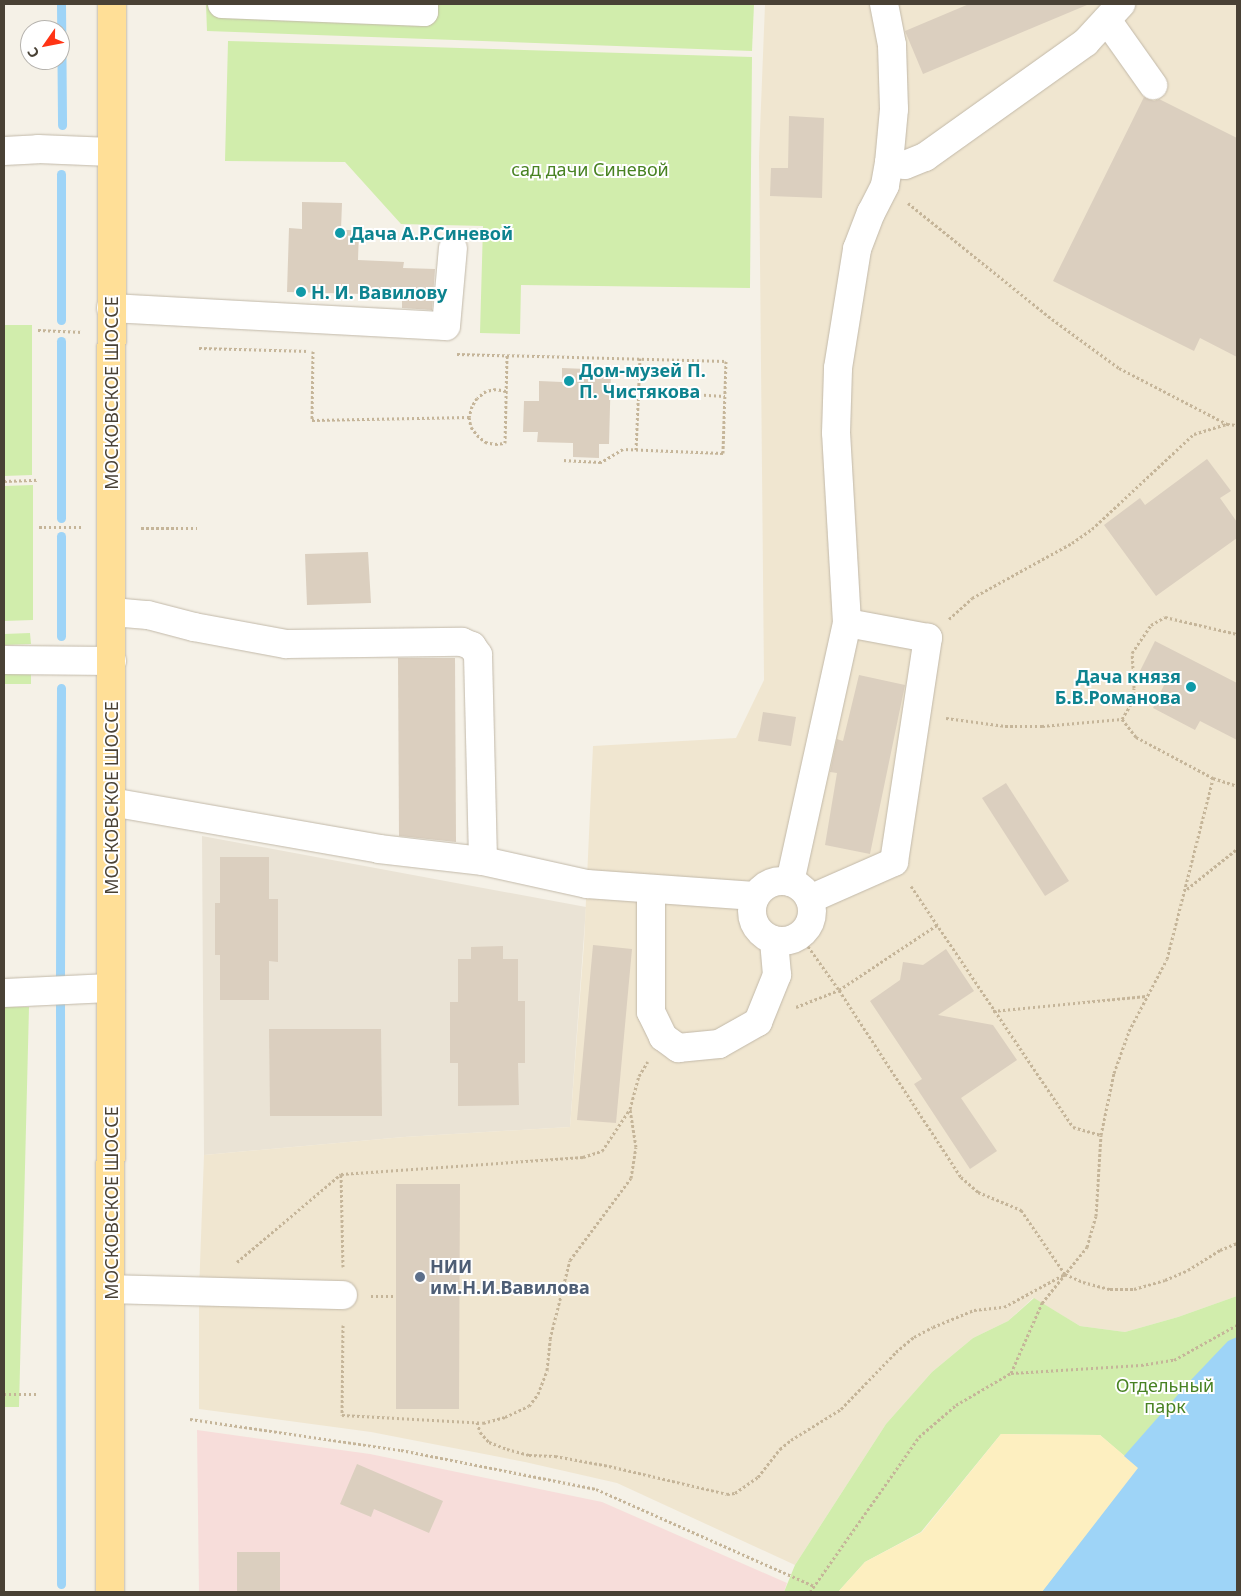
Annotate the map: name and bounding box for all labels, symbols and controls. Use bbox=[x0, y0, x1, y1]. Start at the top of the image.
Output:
north arrow bbox=[20, 20, 70, 70]
text: С bbox=[22, 44, 43, 62]
park label: сад дачи Синевой bbox=[511, 158, 669, 180]
place label: Дача А.Р.Синевой bbox=[350, 222, 513, 244]
marker: Дача А.Р.Синевой bbox=[334, 227, 346, 239]
place label: Н. И. Вавилову bbox=[311, 281, 447, 303]
marker: Н. И. Вавилову bbox=[295, 286, 307, 298]
street label: МОСКОВСКОЕ ШОССЕ bbox=[100, 296, 122, 490]
place label: Дом-музей П. П. Чистякова bbox=[579, 360, 706, 402]
marker: Дом-музей П. П. Чистякова bbox=[563, 375, 575, 387]
place label: Дача князя Б.В.Романова bbox=[1055, 666, 1181, 709]
marker: Дача князя Б.В.Романова bbox=[1185, 681, 1197, 693]
street label: МОСКОВСКОЕ ШОССЕ bbox=[100, 701, 122, 895]
street label: МОСКОВСКОЕ ШОССЕ bbox=[100, 1106, 122, 1300]
place label: НИИ им.Н.И.Вавилова bbox=[430, 1256, 590, 1298]
marker: НИИ им.Н.И.Вавилова bbox=[414, 1271, 426, 1283]
park label: Отдельный парк bbox=[1116, 1375, 1214, 1418]

